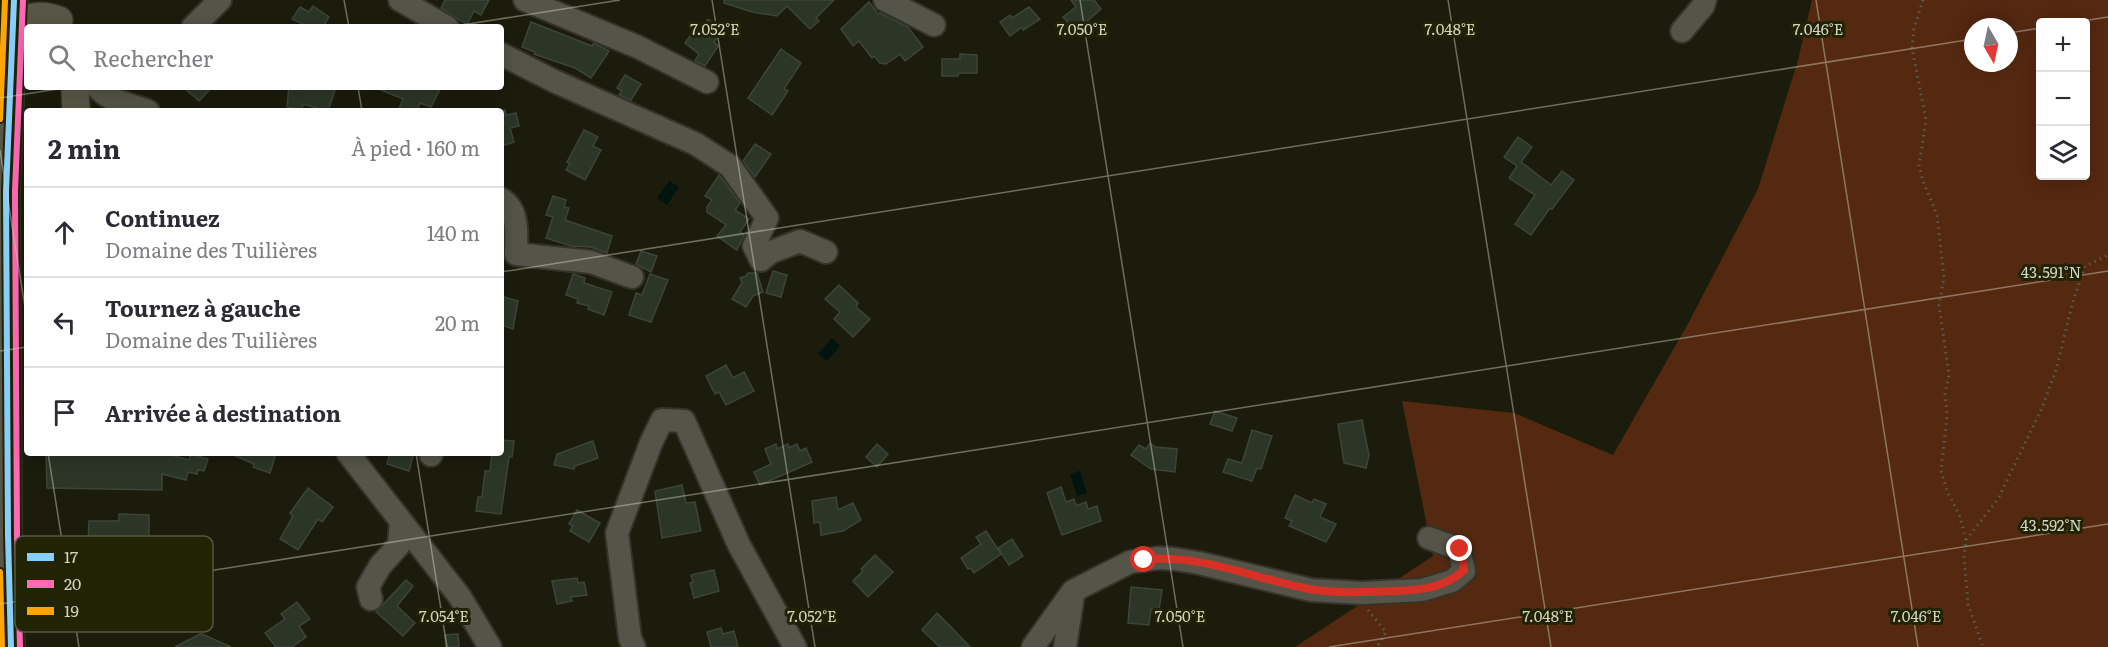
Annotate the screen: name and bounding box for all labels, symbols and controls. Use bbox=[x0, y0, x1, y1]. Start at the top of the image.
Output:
text: 7.052°E bbox=[690, 17, 740, 40]
text: 7.050°E bbox=[1057, 17, 1107, 40]
text: 7.048°E bbox=[1425, 17, 1475, 40]
text: 7.046°E bbox=[1793, 17, 1843, 40]
north arrow bbox=[1964, 18, 2018, 72]
map controls bbox=[2036, 18, 2090, 180]
button: + bbox=[2036, 18, 2090, 72]
search box bbox=[24, 24, 504, 90]
icon: search bbox=[45, 41, 78, 74]
text: Rechercher bbox=[93, 41, 213, 74]
button: − bbox=[2036, 72, 2090, 126]
button: layers bbox=[2036, 126, 2090, 180]
text: 2 min bbox=[48, 128, 121, 167]
text: À pied · 160 m bbox=[351, 132, 480, 162]
text: Continuez bbox=[105, 201, 220, 234]
icon: ahead bbox=[48, 216, 81, 249]
text: 140 m bbox=[427, 217, 480, 247]
text: Domaine des Tuilières bbox=[105, 234, 317, 264]
text: 43.591°N bbox=[2021, 260, 2081, 283]
text: Tournez à gauche bbox=[105, 291, 301, 324]
icon: left bbox=[48, 306, 81, 339]
text: 20 m bbox=[435, 307, 480, 337]
text: Domaine des Tuilières bbox=[105, 324, 317, 354]
icon: arrive bbox=[48, 396, 81, 429]
text: Arrivée à destination bbox=[105, 396, 341, 429]
text: 43.592°N bbox=[2020, 513, 2082, 536]
route end bbox=[1446, 535, 1472, 561]
legend bbox=[15, 536, 213, 632]
text: 17 bbox=[64, 544, 78, 568]
route start bbox=[1130, 546, 1156, 572]
text: 20 bbox=[64, 571, 81, 595]
text: 19 bbox=[64, 598, 79, 622]
text: 7.054°E bbox=[419, 604, 469, 627]
text: 7.052°E bbox=[787, 604, 837, 627]
text: 7.050°E bbox=[1155, 604, 1205, 627]
text: 7.048°E bbox=[1523, 604, 1573, 627]
text: 7.046°E bbox=[1891, 604, 1941, 627]

